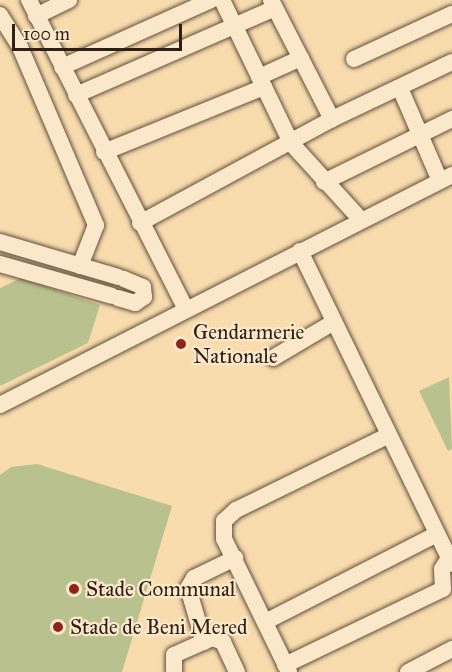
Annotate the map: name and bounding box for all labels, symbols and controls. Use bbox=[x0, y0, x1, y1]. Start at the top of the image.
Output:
scale bar bbox=[15, 12, 184, 50]
text: 100 m bbox=[23, 23, 70, 45]
place label: Gendarmerie Nationale bbox=[193, 319, 304, 369]
marker: Gendarmerie Nationale bbox=[174, 337, 188, 351]
place label: Stade Communal bbox=[86, 576, 235, 602]
marker: Stade Communal bbox=[67, 582, 81, 596]
place label: Stade de Beni Mered bbox=[70, 614, 247, 640]
marker: Stade de Beni Mered bbox=[51, 620, 65, 634]

